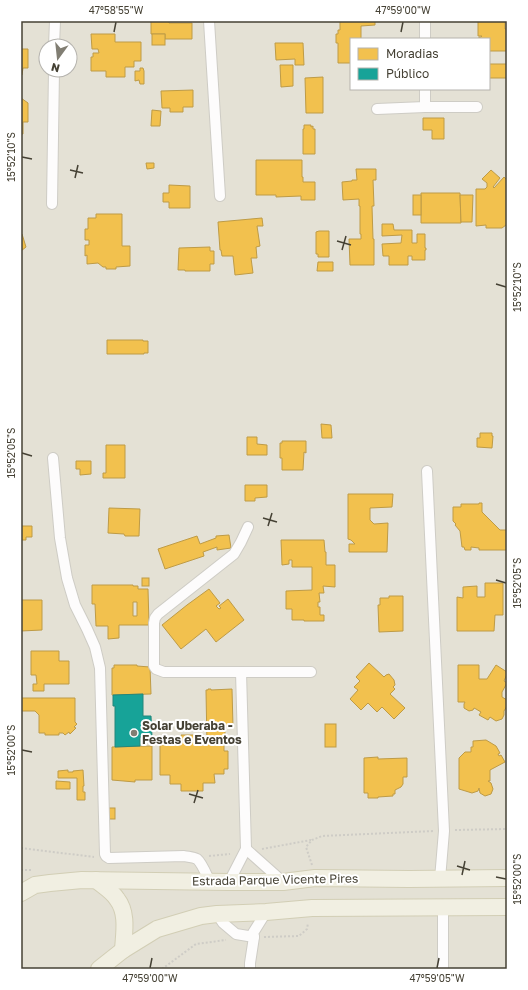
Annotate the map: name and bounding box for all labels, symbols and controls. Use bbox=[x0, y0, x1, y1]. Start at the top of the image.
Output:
text: 47°58'55"W bbox=[89, 4, 144, 16]
text: 47°59'00"W bbox=[375, 4, 431, 16]
north arrow bbox=[38, 38, 78, 78]
legend bbox=[350, 38, 490, 90]
text: Moradias bbox=[386, 46, 439, 61]
text: N bbox=[50, 61, 61, 76]
text: Público bbox=[386, 66, 429, 81]
text: 15°52'10"S bbox=[5, 132, 17, 182]
text: 15°52'10"S bbox=[511, 262, 523, 312]
text: 15°52'05"S bbox=[5, 428, 17, 478]
text: 15°52'05"S bbox=[511, 558, 523, 608]
place label: Solar Uberaba - Festas e Eventos bbox=[142, 718, 242, 747]
text: 15°52'00"S bbox=[5, 724, 17, 776]
marker: Solar Uberaba - Festas e Eventos bbox=[129, 728, 139, 738]
text: 15°52'00"S bbox=[511, 853, 523, 905]
street label: Estrada Parque Vicente Pires bbox=[192, 871, 358, 888]
text: 47°59'00"W bbox=[122, 972, 178, 984]
text: 47°59'05"W bbox=[409, 972, 465, 984]

